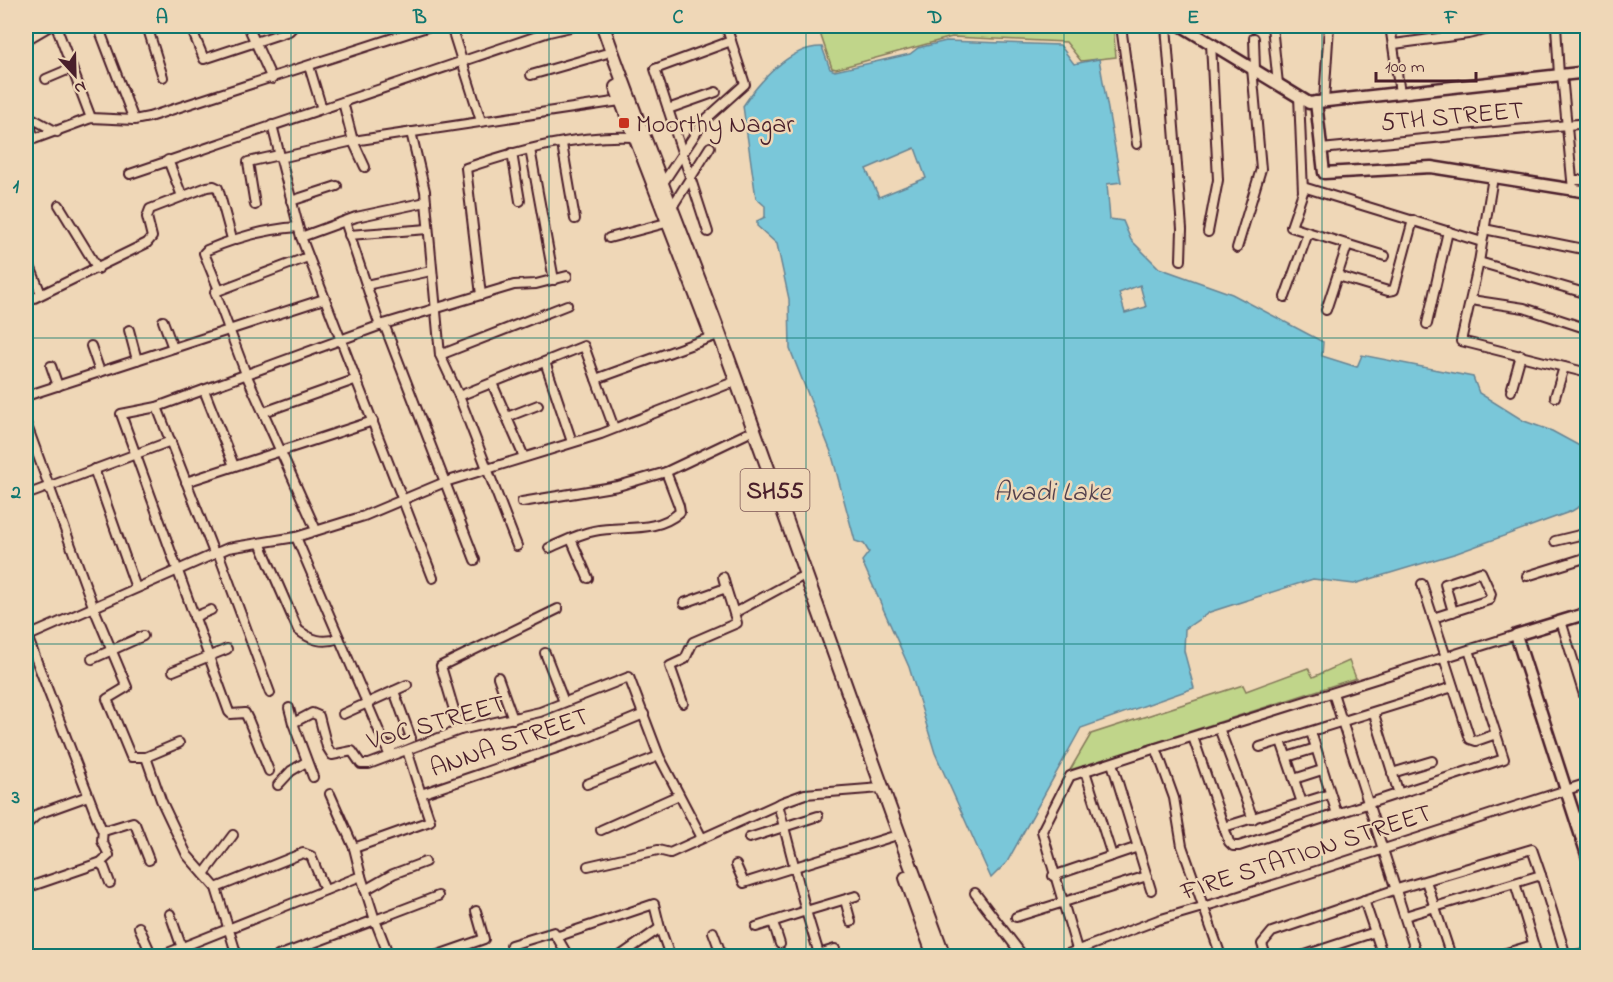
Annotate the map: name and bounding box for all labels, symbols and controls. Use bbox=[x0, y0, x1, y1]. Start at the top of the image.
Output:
text: A bbox=[156, 4, 168, 33]
text: B bbox=[412, 4, 427, 33]
text: C bbox=[673, 4, 684, 33]
text: D bbox=[927, 4, 942, 33]
text: E bbox=[1187, 4, 1199, 33]
text: F bbox=[1444, 4, 1458, 33]
north arrow bbox=[45, 45, 105, 105]
scale bar bbox=[1376, 45, 1476, 83]
text: 100 m bbox=[1385, 55, 1425, 81]
text: N bbox=[70, 74, 89, 100]
street label: 5TH STREET bbox=[1379, 93, 1526, 143]
place label: Moorthy Nagar bbox=[636, 107, 795, 145]
marker: Moorthy Nagar bbox=[617, 116, 631, 130]
text: 1 bbox=[13, 173, 20, 202]
road number: SH55 bbox=[740, 469, 810, 511]
water label: Avadi Lake bbox=[994, 474, 1112, 513]
text: 2 bbox=[10, 479, 21, 508]
street label: VOC STREET bbox=[362, 686, 511, 762]
street label: ANNA STREET bbox=[425, 699, 595, 789]
text: 3 bbox=[11, 784, 20, 813]
street label: FIRE STATION STREET bbox=[1176, 795, 1437, 913]

